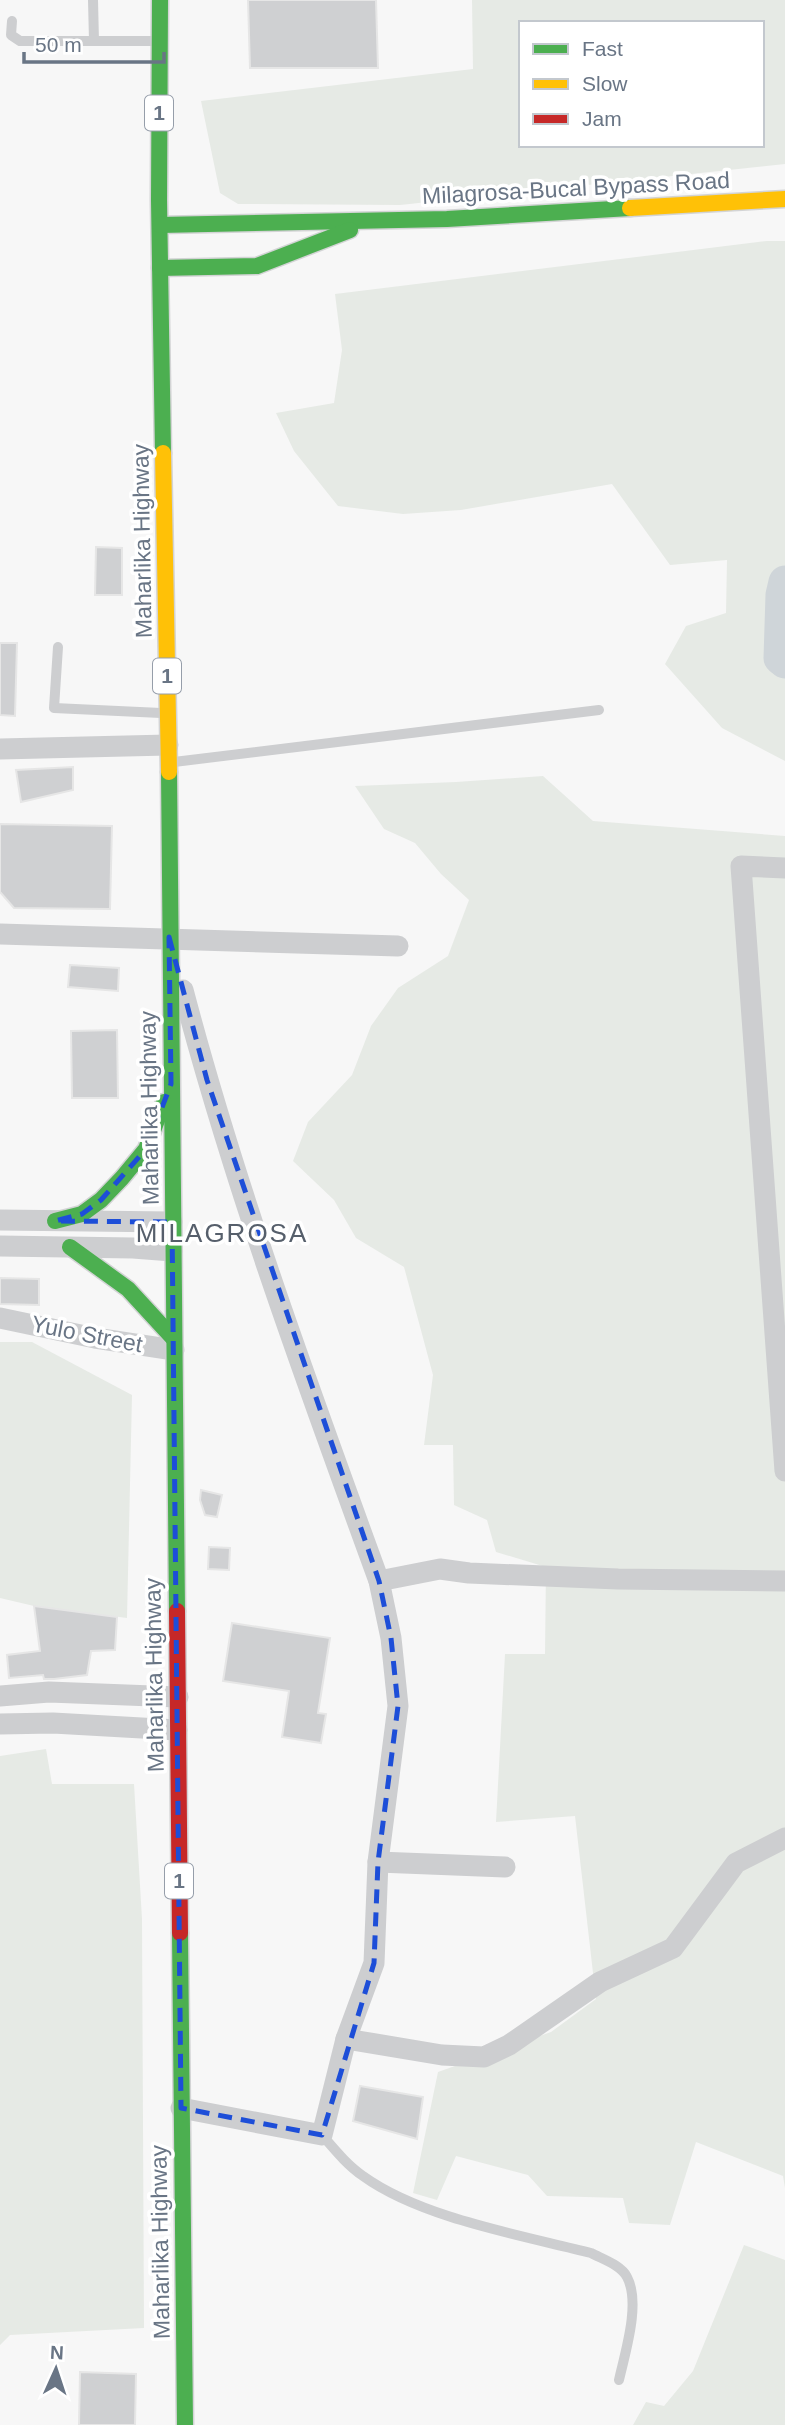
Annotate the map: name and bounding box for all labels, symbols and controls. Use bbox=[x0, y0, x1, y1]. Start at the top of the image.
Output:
scale bar bbox=[24, 21, 164, 65]
legend bbox=[519, 21, 764, 147]
text: 50 m bbox=[35, 33, 82, 56]
text: Fast bbox=[582, 37, 623, 60]
text: Slow bbox=[582, 72, 628, 95]
road number: 1 bbox=[145, 96, 173, 130]
text: Jam bbox=[582, 107, 622, 130]
street label: Milagrosa-Bucal Bypass Road bbox=[421, 167, 731, 209]
street label: Maharlika Highway bbox=[127, 443, 157, 638]
road number: 1 bbox=[153, 658, 181, 694]
street label: Maharlika Highway bbox=[134, 1010, 164, 1205]
district label: MILAGROSA bbox=[136, 1218, 308, 1248]
street label: Yulo Street bbox=[29, 1311, 145, 1358]
street label: Maharlika Highway bbox=[139, 1577, 169, 1772]
road number: 1 bbox=[165, 1864, 193, 1898]
street label: Maharlika Highway bbox=[145, 2144, 175, 2339]
north arrow bbox=[21, 2334, 91, 2404]
text: N bbox=[49, 2342, 64, 2363]

